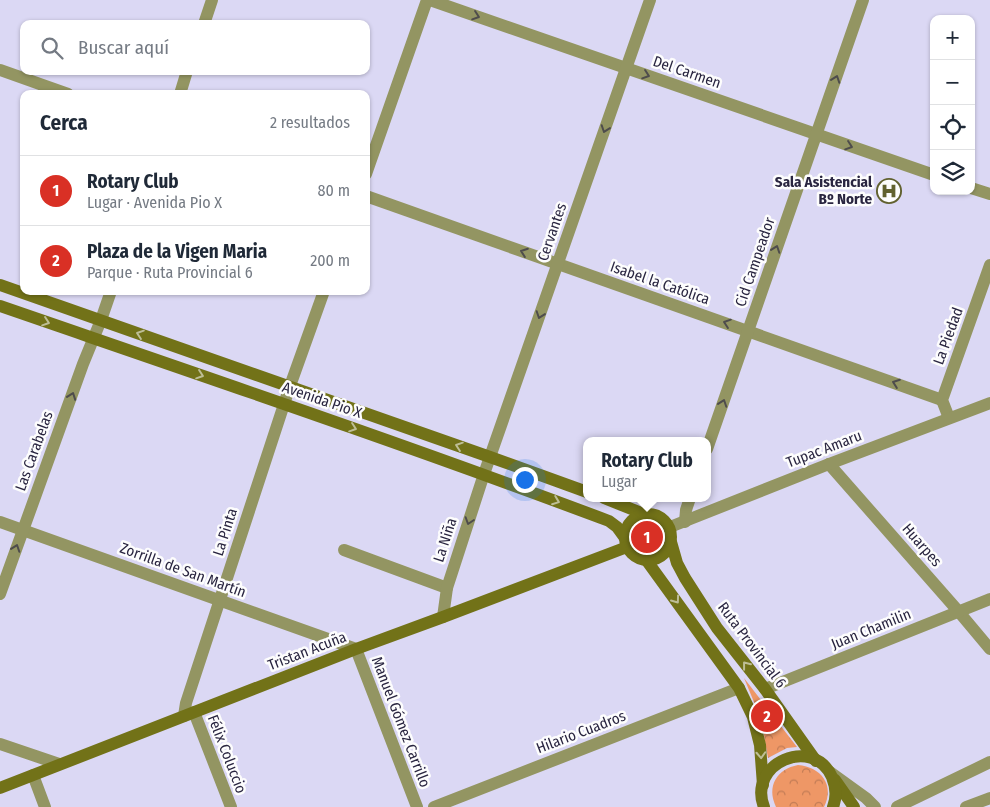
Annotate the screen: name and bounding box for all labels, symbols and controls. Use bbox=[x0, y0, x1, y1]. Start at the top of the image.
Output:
one-way arrow bbox=[471, 10, 480, 20]
map controls bbox=[930, 15, 975, 195]
button: + bbox=[930, 15, 975, 60]
search box bbox=[20, 20, 370, 75]
icon: search bbox=[38, 34, 66, 62]
text: Buscar aquí bbox=[78, 36, 169, 59]
street label: Del Carmen bbox=[651, 52, 723, 92]
button: − bbox=[930, 60, 975, 105]
one-way arrow bbox=[641, 69, 650, 79]
one-way arrow bbox=[830, 76, 840, 84]
button: locate bbox=[930, 105, 975, 150]
text: Cerca bbox=[40, 110, 88, 136]
text: 2 resultados bbox=[270, 113, 350, 132]
one-way arrow bbox=[601, 124, 611, 132]
one-way arrow bbox=[844, 140, 853, 150]
button: layers bbox=[930, 150, 975, 195]
text: Rotary Club bbox=[87, 170, 179, 193]
place label: Sala Asistencial Bº Norte bbox=[775, 173, 873, 208]
hospital icon: Sala Asistencial Bº Norte bbox=[876, 178, 902, 204]
text: 1 bbox=[53, 181, 59, 200]
text: 80 m bbox=[318, 181, 350, 200]
text: Lugar · Avenida Pio X bbox=[87, 193, 222, 212]
street label: Cervantes bbox=[534, 201, 570, 263]
street label: Cid Campeador bbox=[731, 214, 779, 309]
text: Plaza de la Vigen Maria bbox=[87, 240, 267, 263]
one-way arrow bbox=[771, 246, 781, 254]
one-way arrow bbox=[520, 248, 529, 258]
text: 2 bbox=[52, 251, 60, 270]
text: 200 m bbox=[310, 251, 350, 270]
street label: Isabel la Católica bbox=[608, 258, 712, 308]
text: Parque · Ruta Provincial 6 bbox=[87, 263, 253, 282]
street label: La Piedad bbox=[929, 305, 967, 367]
one-way arrow bbox=[536, 310, 546, 319]
one-way arrow bbox=[41, 316, 50, 326]
one-way arrow bbox=[723, 319, 732, 329]
one-way arrow bbox=[137, 330, 145, 340]
one-way arrow bbox=[195, 369, 204, 379]
street label: Avenida Pio X bbox=[280, 378, 365, 422]
one-way arrow bbox=[893, 379, 901, 389]
one-way arrow bbox=[66, 392, 76, 401]
one-way arrow bbox=[717, 399, 727, 408]
street label: Las Carabelas bbox=[11, 409, 57, 493]
one-way arrow bbox=[349, 422, 357, 432]
street label: Tupac Amaru bbox=[784, 426, 864, 472]
popup bbox=[583, 437, 711, 502]
one-way arrow bbox=[455, 442, 464, 452]
text: Rotary Club bbox=[601, 449, 693, 472]
your location bbox=[512, 467, 538, 493]
text: Lugar bbox=[601, 472, 637, 491]
one-way arrow bbox=[551, 495, 559, 505]
street label: La Pinta bbox=[209, 506, 241, 558]
street label: La Niña bbox=[429, 516, 461, 564]
one-way arrow bbox=[465, 516, 475, 524]
pin: 1 bbox=[631, 518, 663, 556]
street label: Huarpes bbox=[898, 520, 946, 570]
street label: Zorrilla de San Martín bbox=[118, 539, 248, 601]
one-way arrow bbox=[10, 545, 20, 553]
one-way arrow bbox=[670, 594, 679, 604]
street label: Ruta Provincial 6 bbox=[714, 599, 790, 691]
street label: Juan Chamilin bbox=[828, 605, 914, 653]
street label: Tristan Acuña bbox=[265, 628, 349, 674]
street label: Manuel Gómez Carrillo bbox=[368, 654, 434, 790]
one-way arrow bbox=[743, 662, 751, 671]
pin: 2 bbox=[751, 697, 783, 735]
street label: Hilario Cuadros bbox=[534, 707, 628, 757]
street label: Félix Coluccio bbox=[204, 712, 250, 796]
one-way arrow bbox=[755, 752, 766, 760]

